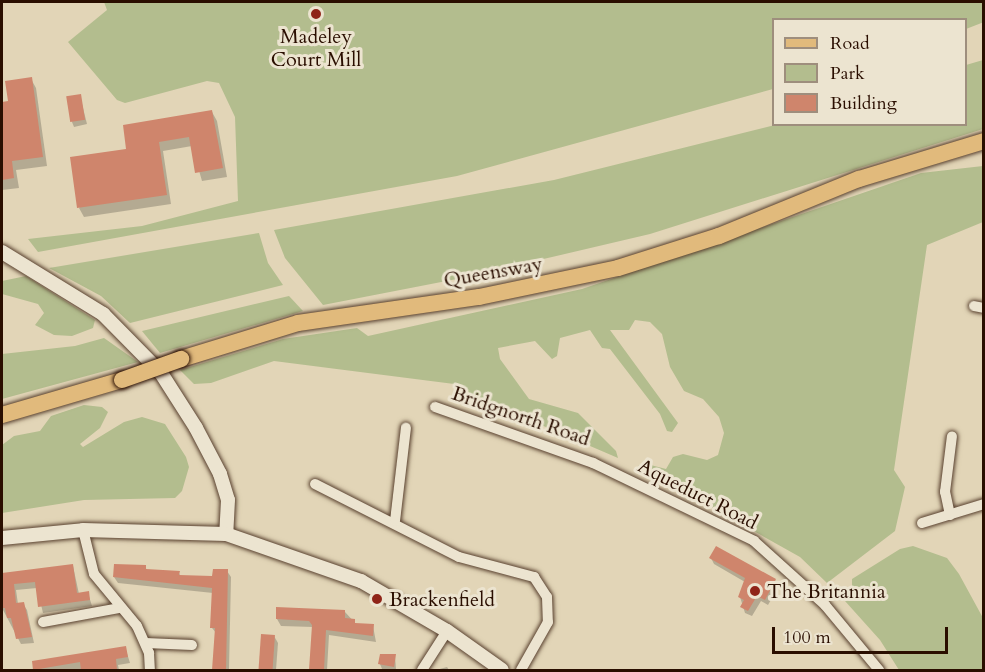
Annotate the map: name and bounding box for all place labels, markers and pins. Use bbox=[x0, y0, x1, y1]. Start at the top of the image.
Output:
marker: Madeley Court Mill bbox=[309, 7, 323, 21]
place label: Madeley Court Mill bbox=[271, 24, 361, 71]
place label: The Britannia bbox=[767, 579, 886, 603]
marker: The Britannia bbox=[748, 584, 762, 598]
place label: Brackenfield bbox=[389, 587, 495, 611]
marker: Brackenfield bbox=[370, 592, 384, 606]

